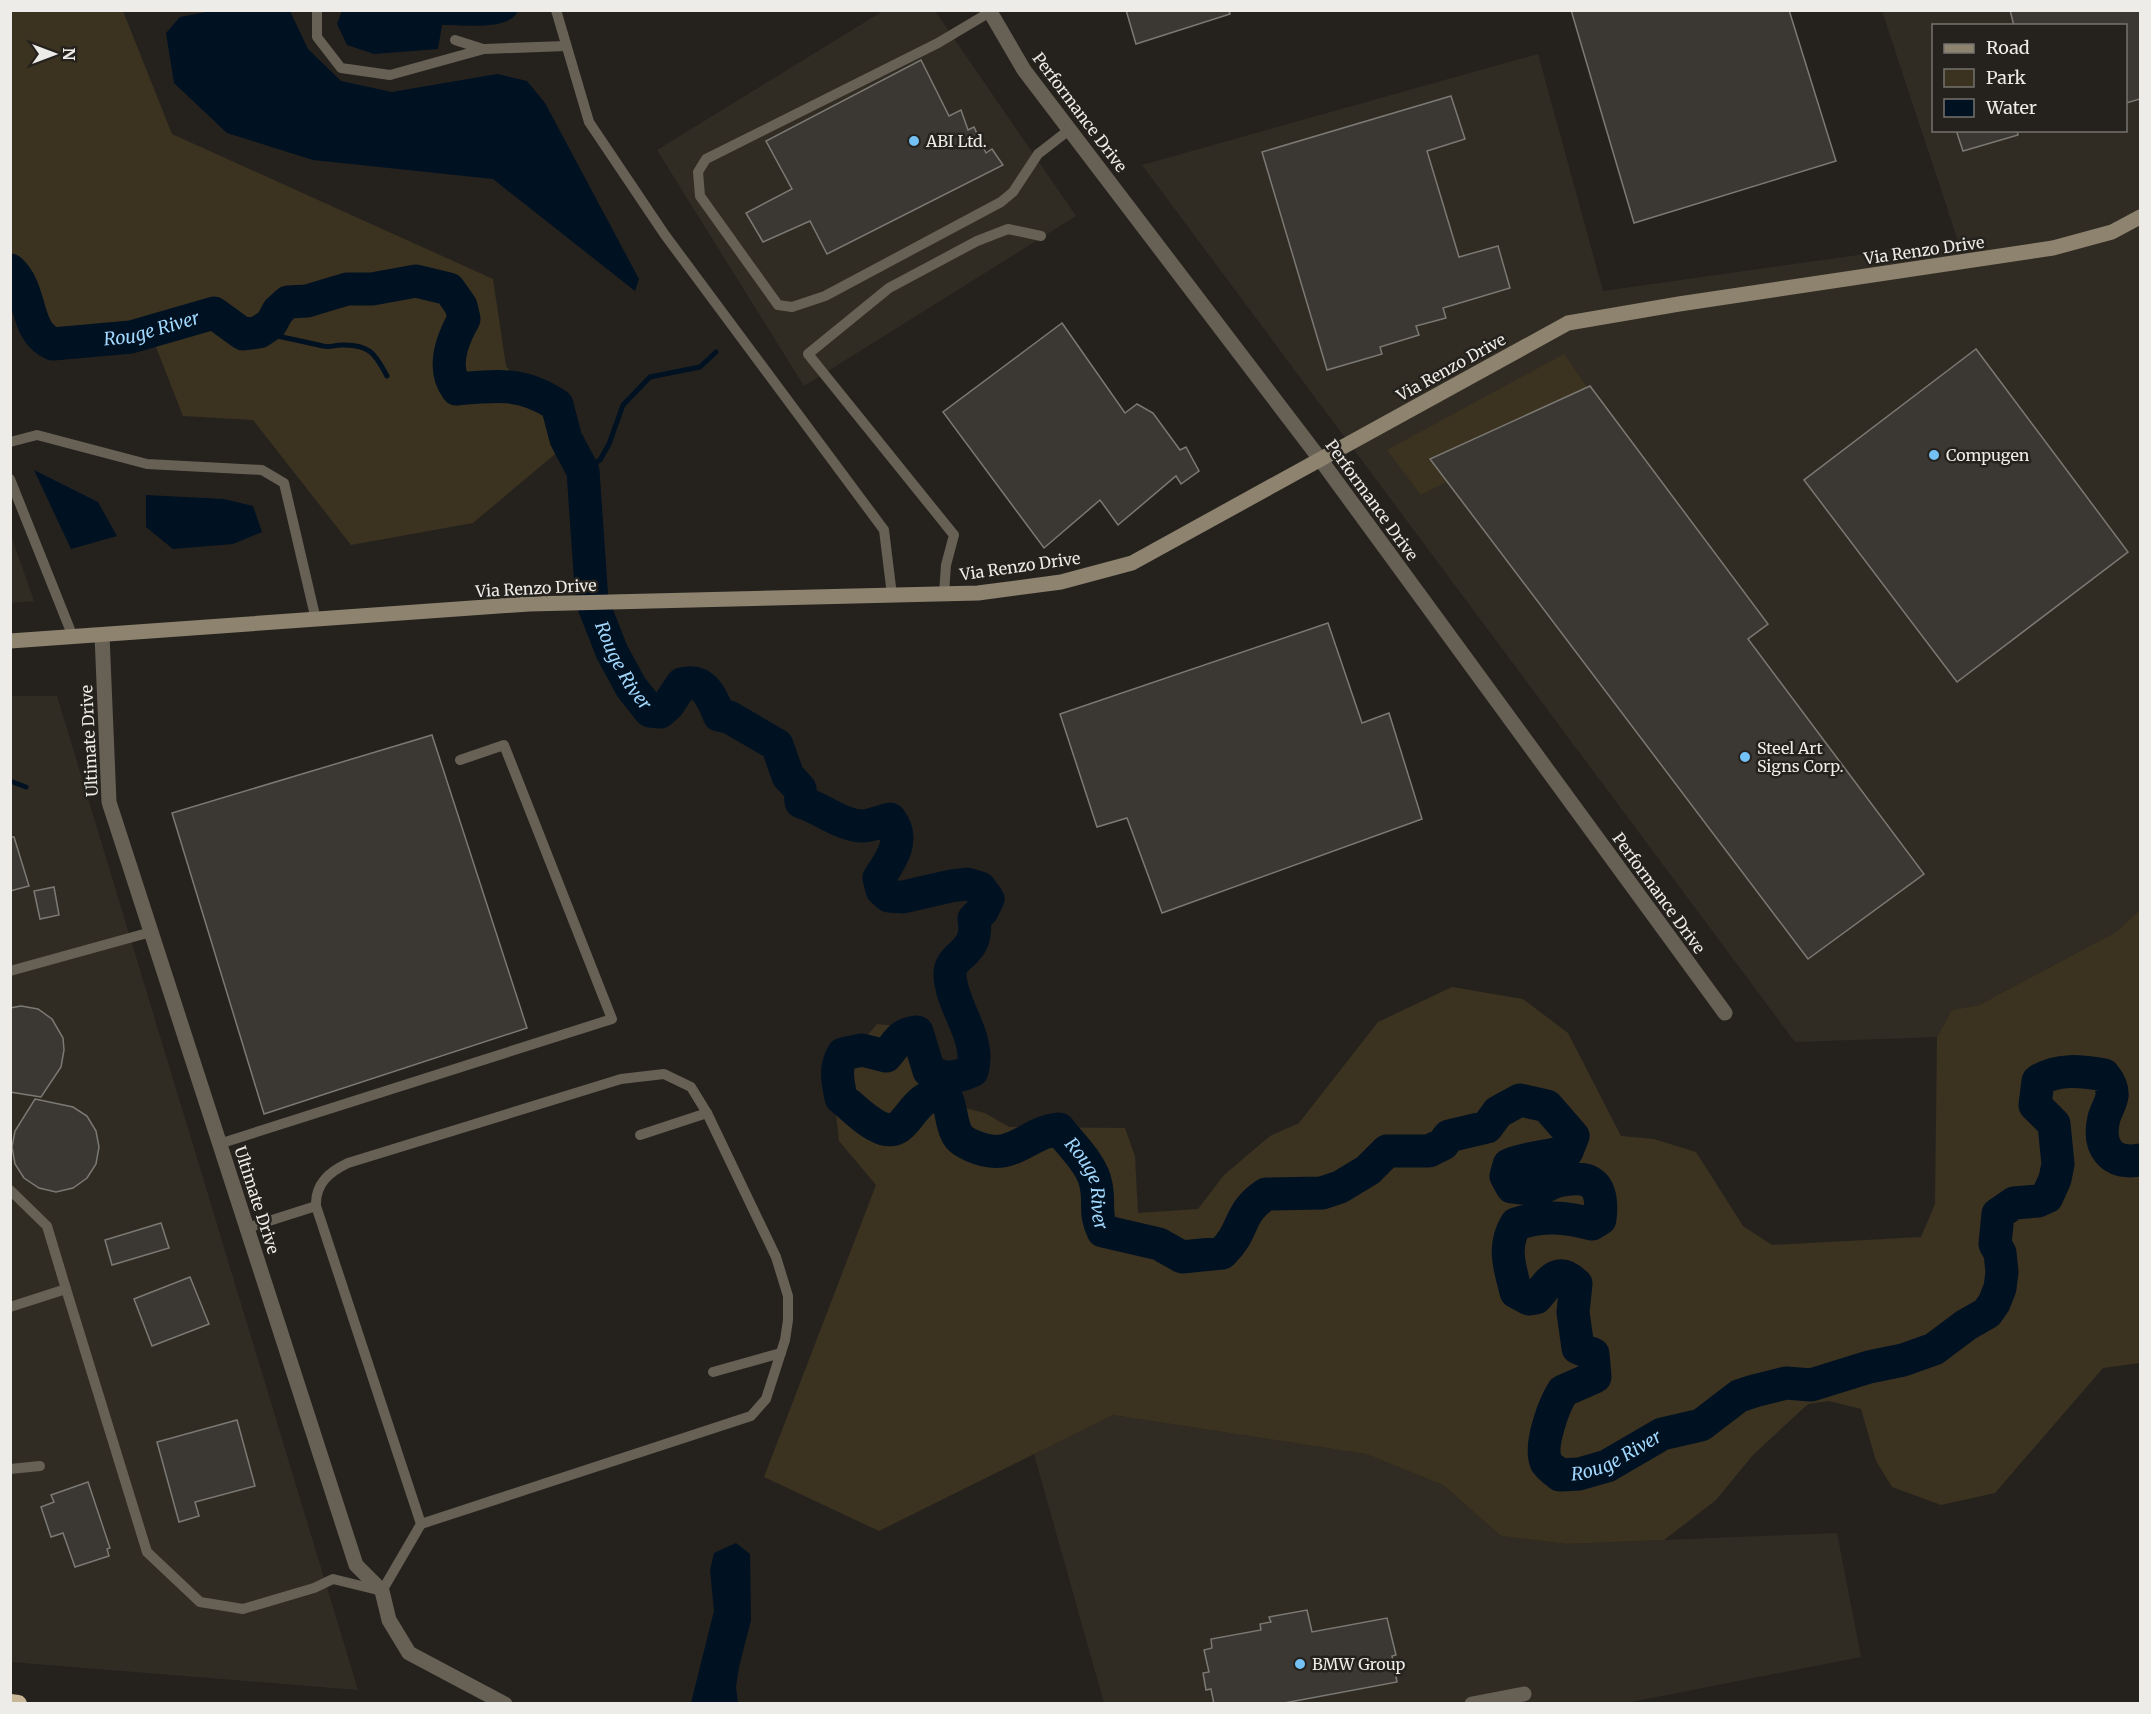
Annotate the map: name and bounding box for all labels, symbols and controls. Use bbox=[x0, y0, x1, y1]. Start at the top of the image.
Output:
north arrow bbox=[24, 24, 84, 84]
legend bbox=[1932, 24, 2127, 132]
text: Road bbox=[1986, 36, 2030, 59]
text: N bbox=[59, 48, 79, 61]
street label: Performance Drive bbox=[1029, 48, 1131, 176]
text: Park bbox=[1986, 66, 2027, 89]
text: Water bbox=[1985, 96, 2037, 119]
place label: ABI Ltd. bbox=[925, 131, 987, 151]
marker: ABI Ltd. bbox=[907, 134, 921, 148]
street label: Via Renzo Drive bbox=[1862, 232, 1985, 268]
water label: Rouge River bbox=[103, 306, 203, 350]
street label: Via Renzo Drive bbox=[1392, 329, 1509, 406]
street label: Performance Drive bbox=[1321, 436, 1423, 564]
place label: Compugen bbox=[1946, 445, 2030, 465]
marker: Compugen bbox=[1927, 448, 1941, 462]
street label: Via Renzo Drive bbox=[958, 548, 1081, 584]
street label: Via Renzo Drive bbox=[474, 575, 597, 601]
water label: Rouge River bbox=[590, 618, 657, 715]
street label: Ultimate Drive bbox=[76, 685, 102, 797]
place label: Steel Art Signs Corp. bbox=[1757, 738, 1844, 776]
marker: Steel Art Signs Corp. bbox=[1738, 750, 1752, 764]
street label: Performance Drive bbox=[1608, 829, 1710, 957]
water label: Rouge River bbox=[1060, 1133, 1113, 1234]
street label: Ultimate Drive bbox=[230, 1144, 284, 1256]
water label: Rouge River bbox=[1571, 1425, 1666, 1485]
place label: BMW Group bbox=[1312, 1654, 1406, 1674]
marker: BMW Group bbox=[1293, 1657, 1307, 1671]

